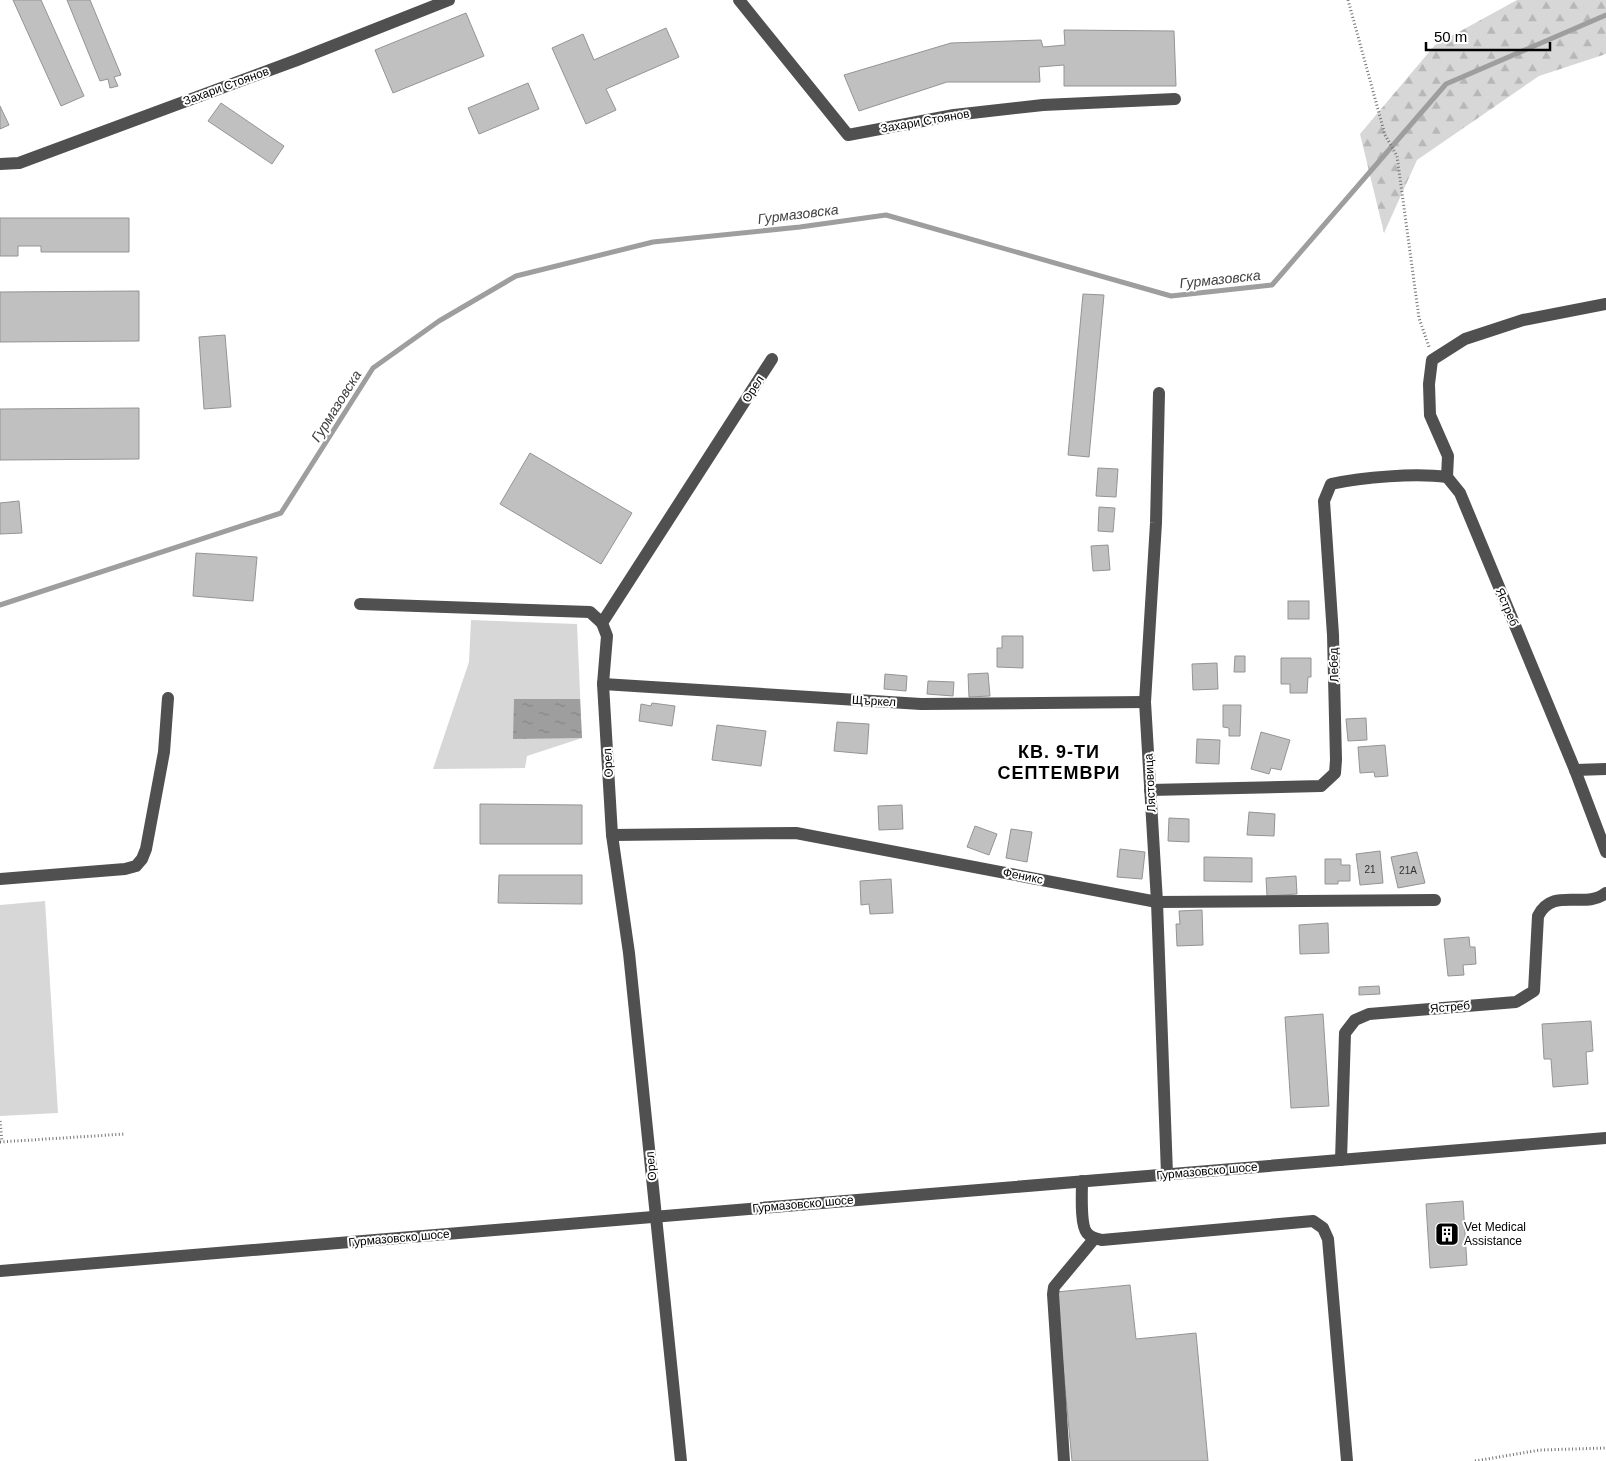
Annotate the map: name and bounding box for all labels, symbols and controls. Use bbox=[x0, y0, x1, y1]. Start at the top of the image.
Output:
scale bar bbox=[1426, 20, 1550, 52]
text: 50 m bbox=[1434, 28, 1467, 45]
street label: Захари Стоянов bbox=[181, 64, 271, 108]
street label: Захари Стоянов bbox=[879, 106, 971, 136]
water label: Гурмазовска bbox=[757, 201, 839, 227]
water label: Гурмазовска bbox=[1179, 267, 1261, 291]
water label: Гурмазовска bbox=[308, 367, 364, 445]
street label: Орел bbox=[739, 373, 767, 405]
street label: Ястреб bbox=[1493, 586, 1521, 628]
street label: Лебед bbox=[1326, 647, 1342, 683]
street label: Щъркел bbox=[852, 693, 896, 709]
district label: КВ. 9-ТИ СЕПТЕМВРИ bbox=[998, 742, 1120, 783]
street label: Орел bbox=[600, 748, 616, 778]
street label: Лястовица bbox=[1141, 753, 1159, 813]
house number: 21 bbox=[1364, 864, 1376, 875]
street label: Феникс bbox=[1002, 865, 1044, 887]
house number: 21A bbox=[1399, 865, 1417, 876]
street label: Ястреб bbox=[1429, 998, 1471, 1016]
street label: Орел bbox=[643, 1151, 659, 1181]
street label: Гурмазовско шосе bbox=[1156, 1160, 1259, 1182]
street label: Гурмазовско шосе bbox=[752, 1193, 855, 1215]
place label: Vet Medical Assistance bbox=[1464, 1220, 1526, 1248]
building icon: Vet Medical Assistance bbox=[1434, 1221, 1460, 1247]
street label: Гурмазовско шосе bbox=[348, 1227, 451, 1249]

